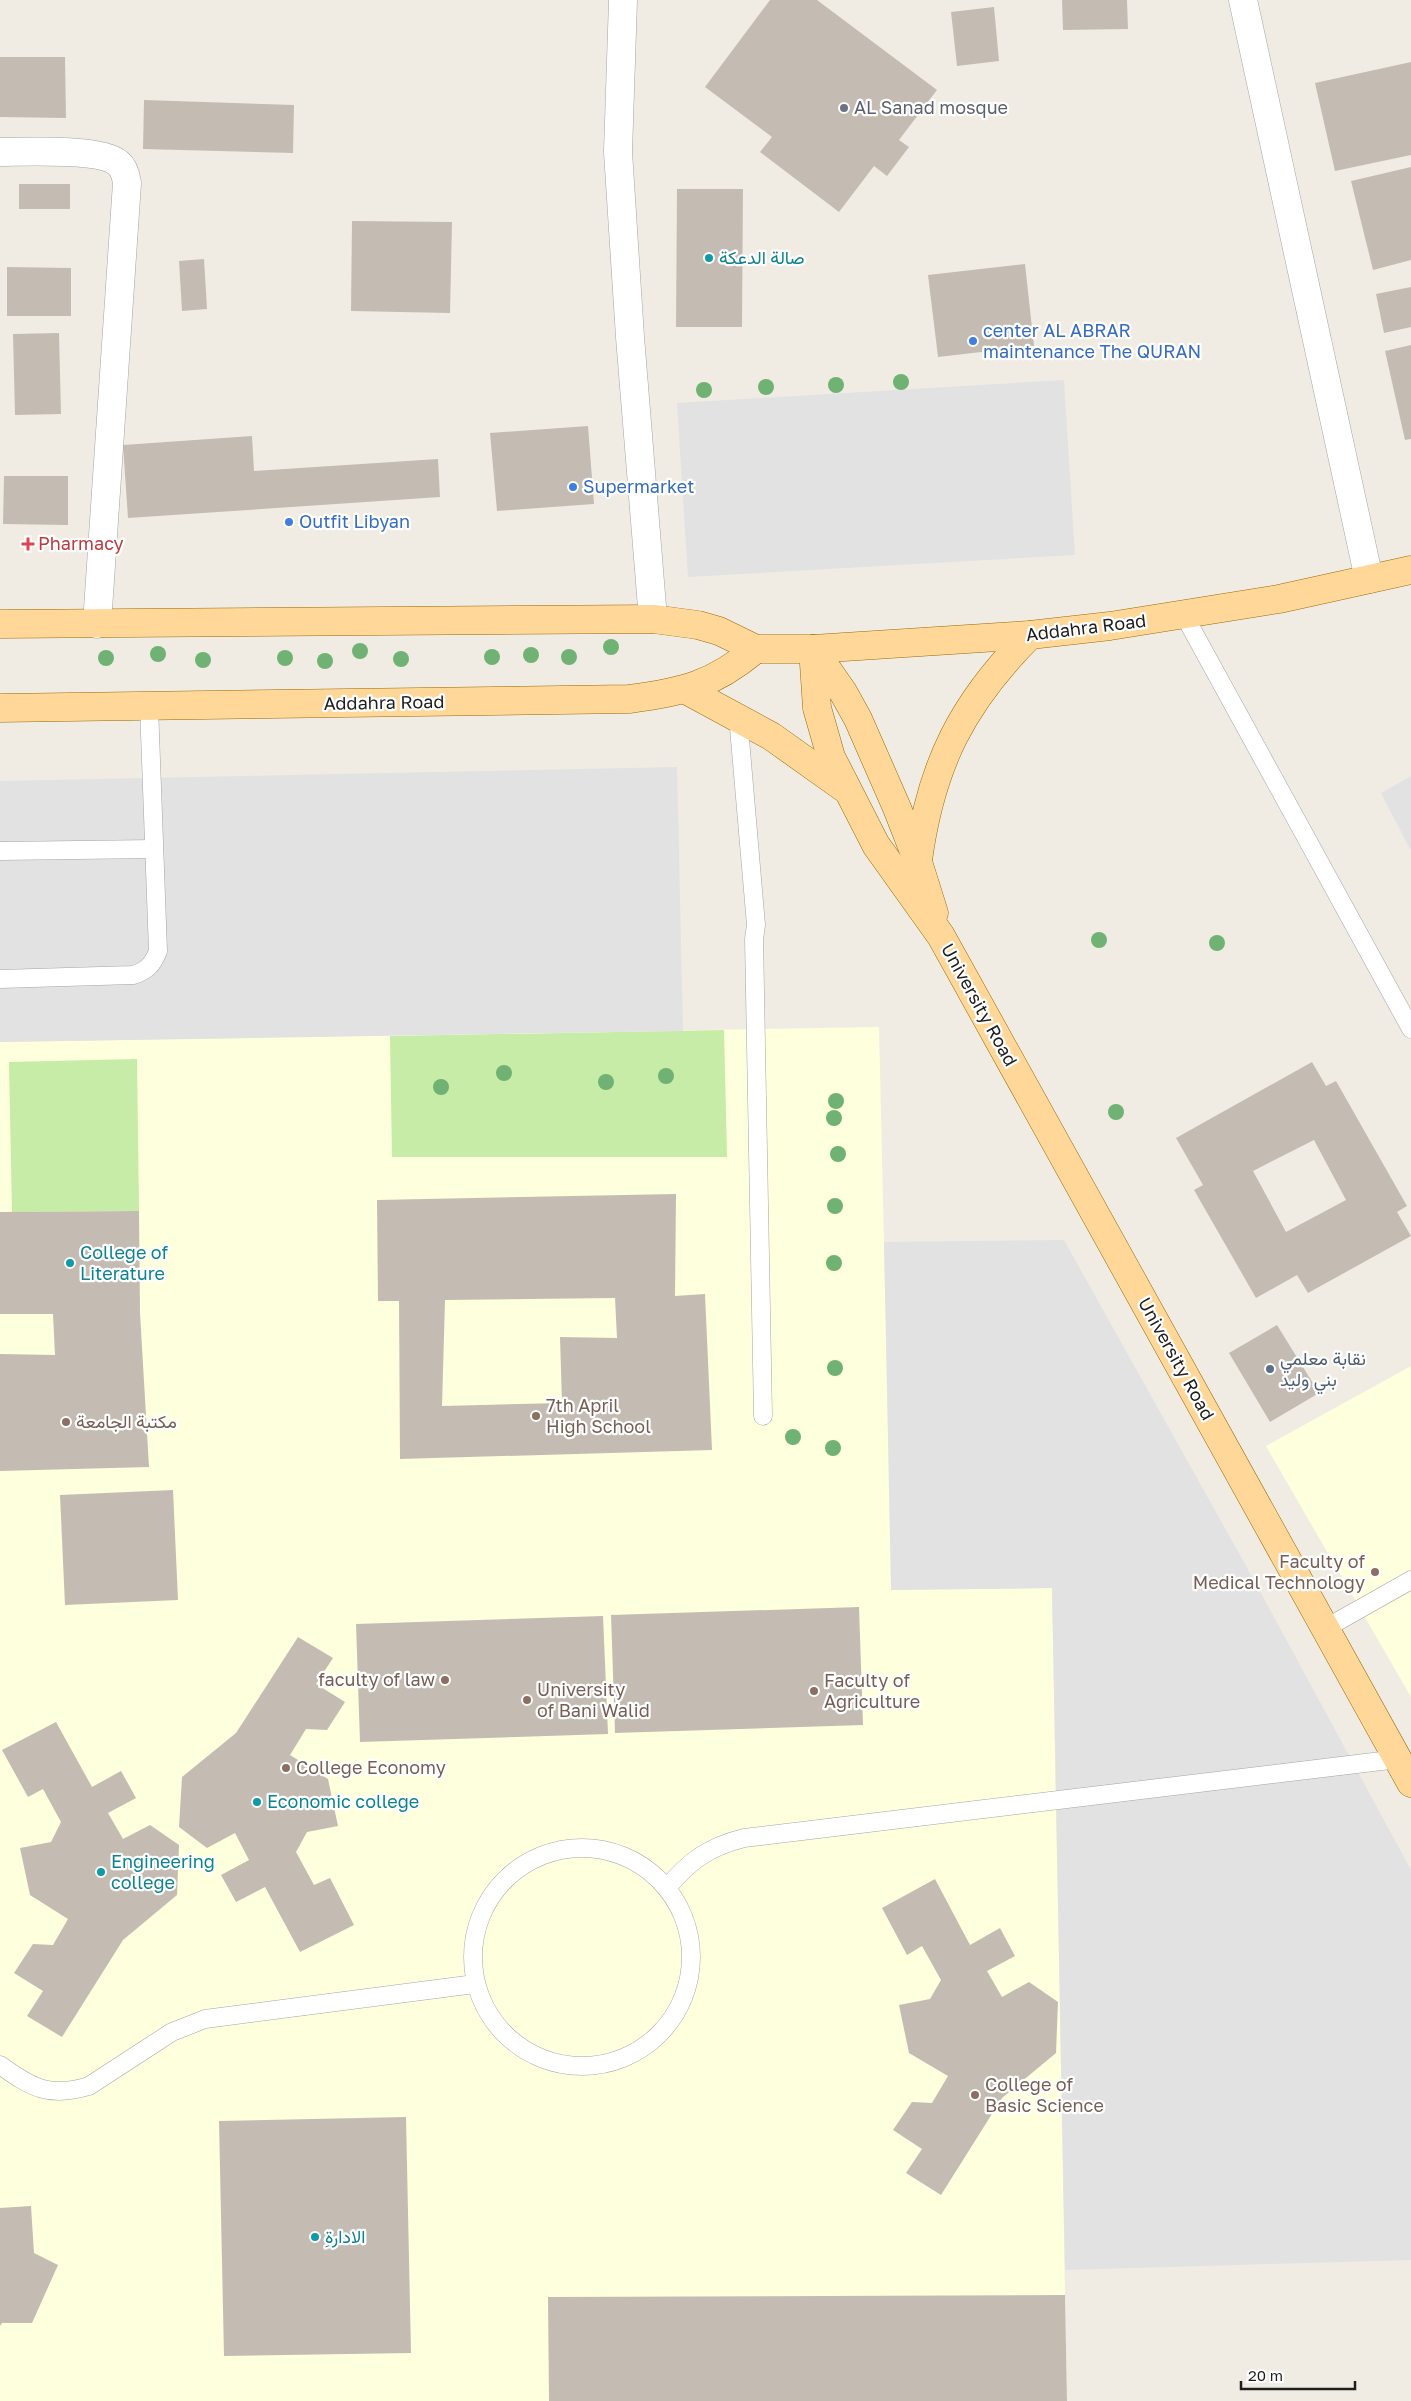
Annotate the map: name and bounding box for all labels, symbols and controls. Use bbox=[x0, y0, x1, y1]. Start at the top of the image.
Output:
place label: AL Sanad mosque bbox=[854, 96, 1008, 118]
marker: AL Sanad mosque bbox=[838, 102, 850, 114]
place label: صالة الدعكة bbox=[719, 246, 805, 268]
marker: صالة الدعكة bbox=[703, 252, 715, 264]
place label: center AL ABRAR maintenance The QURAN bbox=[983, 319, 1201, 362]
marker: center AL ABRAR maintenance The QURAN bbox=[967, 335, 979, 347]
place label: Supermarket bbox=[583, 475, 695, 497]
marker: Supermarket bbox=[567, 481, 579, 493]
place label: Outfit Libyan bbox=[299, 510, 410, 532]
marker: Outfit Libyan bbox=[283, 516, 295, 528]
place label: Pharmacy bbox=[38, 532, 124, 554]
marker: Pharmacy bbox=[22, 538, 34, 550]
street label: Addahra Road bbox=[1025, 609, 1147, 645]
street label: Addahra Road bbox=[323, 690, 445, 714]
street label: University Road bbox=[937, 939, 1023, 1070]
place label: College of Literature bbox=[80, 1241, 168, 1284]
marker: College of Literature bbox=[64, 1257, 76, 1269]
street label: University Road bbox=[1134, 1293, 1220, 1424]
place label: نقابة معلمي بني وليد bbox=[1280, 1347, 1366, 1395]
marker: نقابة معلمي بني وليد bbox=[1264, 1363, 1276, 1375]
place label: 7th April High School bbox=[546, 1394, 651, 1437]
place label: مكتبة الجامعة bbox=[76, 1410, 177, 1432]
marker: 7th April High School bbox=[530, 1410, 542, 1422]
marker: مكتبة الجامعة bbox=[60, 1416, 72, 1428]
place label: Faculty of Medical Technology bbox=[1193, 1550, 1365, 1593]
marker: Faculty of Medical Technology bbox=[1369, 1566, 1381, 1578]
place label: faculty of law bbox=[318, 1668, 435, 1690]
place label: Faculty of Agriculture bbox=[824, 1669, 920, 1712]
marker: faculty of law bbox=[439, 1674, 451, 1686]
place label: University of Bani Walid bbox=[537, 1678, 650, 1721]
marker: Faculty of Agriculture bbox=[808, 1685, 820, 1697]
marker: University of Bani Walid bbox=[521, 1694, 533, 1706]
place label: College Economy bbox=[296, 1756, 446, 1778]
marker: College Economy bbox=[280, 1762, 292, 1774]
place label: Economic college bbox=[267, 1790, 419, 1812]
marker: Economic college bbox=[251, 1796, 263, 1808]
place label: Engineering college bbox=[111, 1850, 215, 1893]
marker: Engineering college bbox=[95, 1866, 107, 1878]
place label: College of Basic Science bbox=[985, 2073, 1104, 2116]
marker: College of Basic Science bbox=[969, 2089, 981, 2101]
place label: ِالادارة bbox=[325, 2225, 365, 2248]
marker: ِالادارة bbox=[309, 2231, 321, 2243]
scale bar bbox=[1241, 2358, 1355, 2390]
text: 20 m bbox=[1248, 2366, 1283, 2384]

